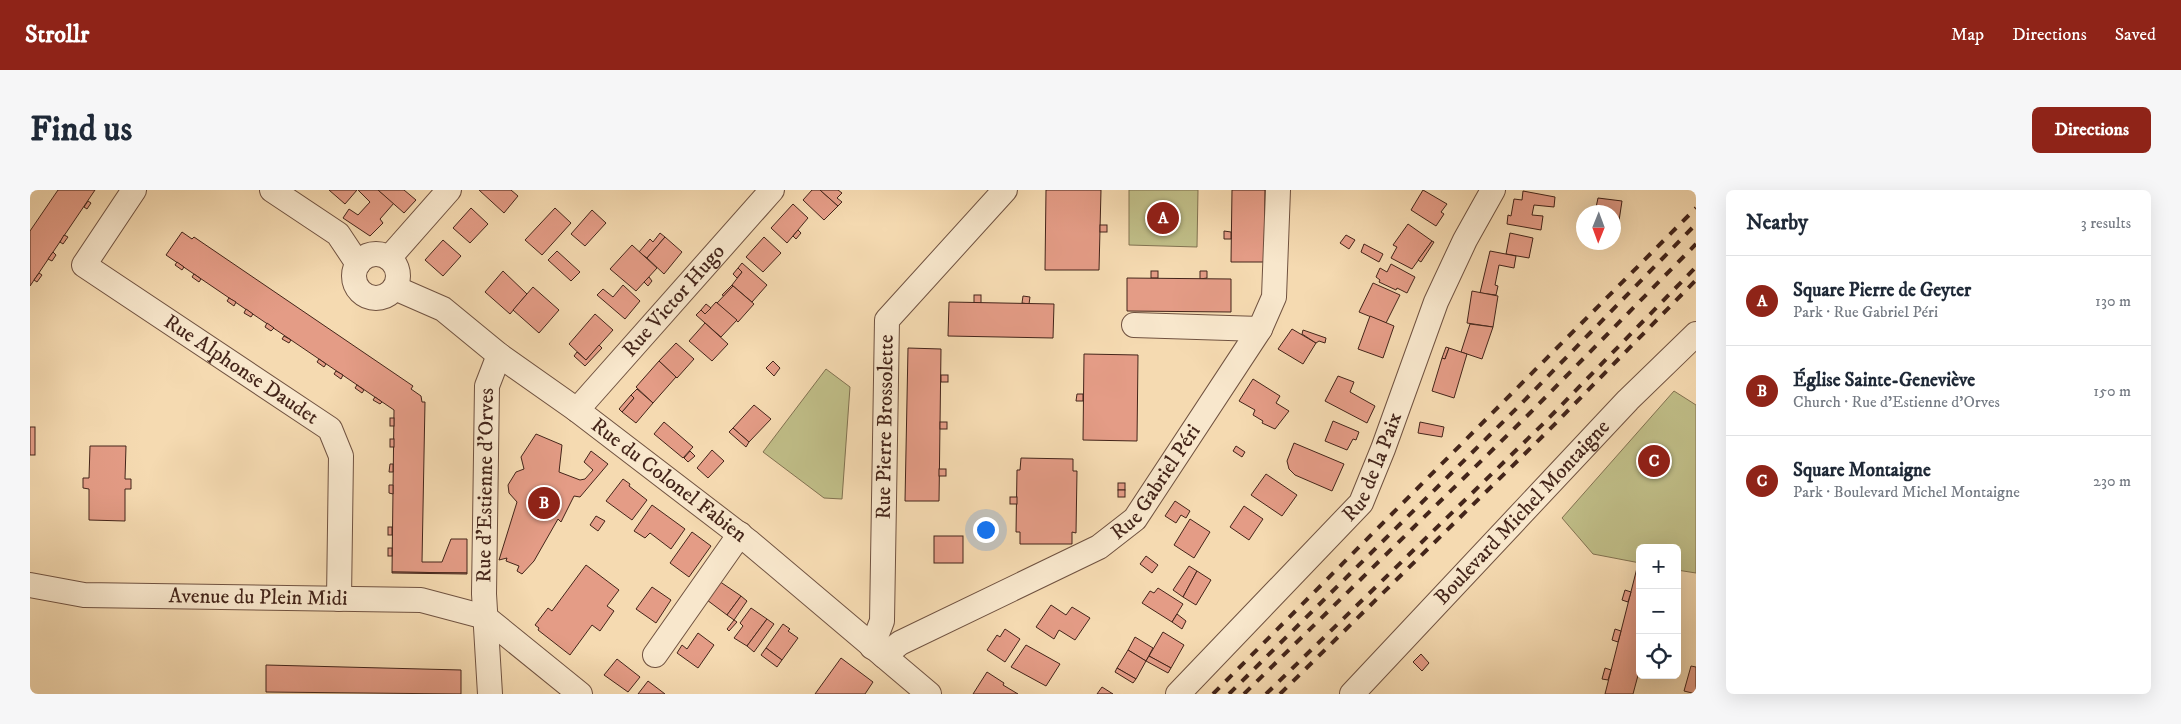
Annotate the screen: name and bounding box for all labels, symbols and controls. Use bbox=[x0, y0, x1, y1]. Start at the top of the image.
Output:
text: Strollr bbox=[25, 20, 89, 50]
text: Map bbox=[1951, 24, 1984, 46]
text: Directions bbox=[2012, 24, 2087, 46]
text: Saved bbox=[2115, 24, 2156, 46]
button: Directions bbox=[2032, 107, 2151, 153]
text: Find us bbox=[30, 108, 132, 152]
pin: A bbox=[1147, 199, 1179, 237]
north arrow bbox=[1576, 205, 1621, 250]
text: Nearby bbox=[1746, 210, 1808, 236]
text: 3 results bbox=[2081, 213, 2131, 233]
street label: Rue Victor Hugo bbox=[617, 239, 731, 363]
text: Square Pierre de Geyter bbox=[1793, 279, 1971, 302]
text: A bbox=[1757, 291, 1767, 311]
text: 130 m bbox=[2095, 291, 2131, 311]
text: Park · Rue Gabriel Péri bbox=[1793, 302, 1938, 322]
street label: Rue Alphonse Daudet bbox=[159, 309, 324, 431]
street label: Rue Pierre Brossolette bbox=[871, 334, 900, 520]
text: Église Sainte-Geneviève bbox=[1793, 369, 1975, 392]
text: B bbox=[1757, 381, 1767, 401]
text: 150 m bbox=[2093, 381, 2131, 401]
street label: Rue d'Estienne d'Orves bbox=[471, 388, 500, 583]
text: Church · Rue d'Estienne d'Orves bbox=[1793, 392, 2000, 412]
street label: Rue de la Paix bbox=[1337, 409, 1408, 527]
street label: Rue du Colonel Fabien bbox=[586, 412, 752, 548]
street label: Boulevard Michel Montaigne bbox=[1429, 414, 1616, 611]
street label: Rue Gabriel Péri bbox=[1106, 420, 1207, 546]
pin: C bbox=[1638, 442, 1670, 480]
text: Square Montaigne bbox=[1793, 459, 1931, 482]
text: C bbox=[1757, 471, 1767, 491]
text: 230 m bbox=[2093, 471, 2131, 491]
text: Park · Boulevard Michel Montaigne bbox=[1793, 482, 2020, 502]
pin: B bbox=[528, 484, 560, 522]
your location bbox=[973, 517, 999, 543]
map controls bbox=[1636, 544, 1681, 679]
button: + bbox=[1636, 544, 1681, 589]
street label: Avenue du Plein Midi bbox=[168, 583, 348, 612]
button: − bbox=[1636, 589, 1681, 634]
button: locate bbox=[1636, 634, 1681, 679]

